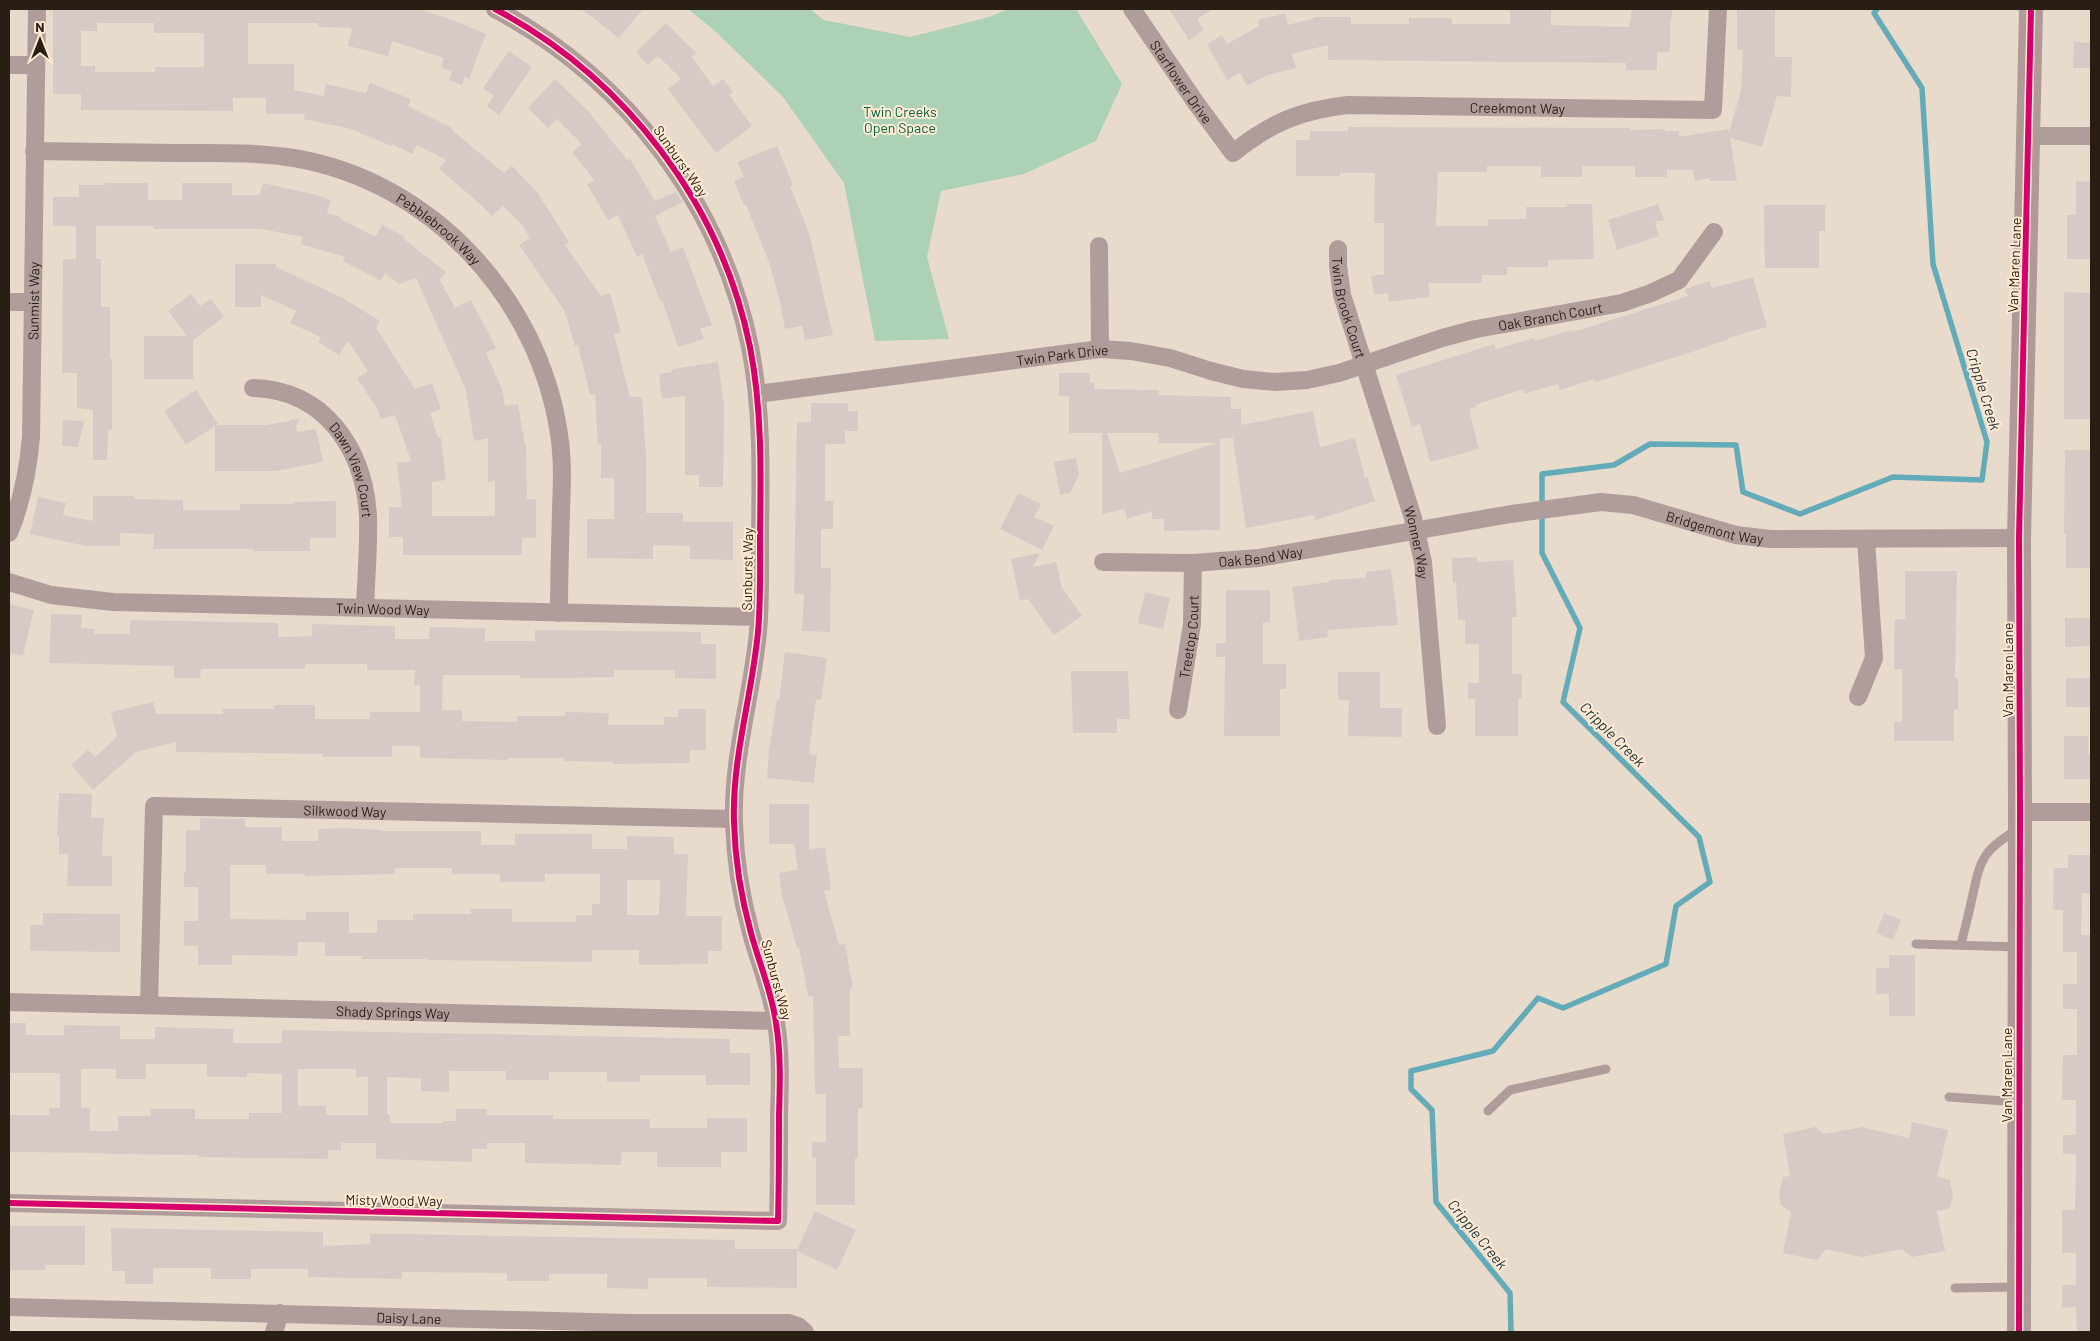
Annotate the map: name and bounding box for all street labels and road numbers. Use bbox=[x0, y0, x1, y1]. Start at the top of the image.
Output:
street label: Starflower Drive bbox=[1147, 37, 1217, 127]
street label: Creekmont Way bbox=[1470, 98, 1566, 116]
street label: Sunburst Way bbox=[650, 122, 712, 200]
street label: Pebblebrook Way bbox=[394, 189, 485, 268]
street label: Van Maren Lane bbox=[2004, 217, 2024, 313]
street label: Twin Brook Court bbox=[1329, 257, 1370, 360]
street label: Sunmist Way bbox=[24, 261, 42, 340]
street label: Oak Branch Court bbox=[1497, 298, 1604, 333]
street label: Twin Park Drive bbox=[1015, 340, 1109, 368]
street label: Dawn View Court bbox=[326, 418, 377, 518]
street label: Wonner Way bbox=[1401, 503, 1433, 580]
street label: Bridgemont Way bbox=[1664, 507, 1765, 547]
street label: Sunburst Way bbox=[738, 527, 756, 611]
street label: Oak Bend Way bbox=[1218, 542, 1305, 570]
street label: Treetop Court bbox=[1175, 595, 1201, 680]
street label: Twin Wood Way bbox=[335, 599, 430, 618]
street label: Van Maren Lane bbox=[1999, 622, 2016, 718]
street label: Silkwood Way bbox=[303, 801, 387, 820]
street label: Sunburst Way bbox=[758, 938, 796, 1023]
street label: Shady Springs Way bbox=[336, 1002, 451, 1021]
street label: Van Maren Lane bbox=[1998, 1027, 2015, 1123]
street label: Misty Wood Way bbox=[345, 1191, 443, 1209]
street label: Daisy Lane bbox=[376, 1308, 442, 1327]

